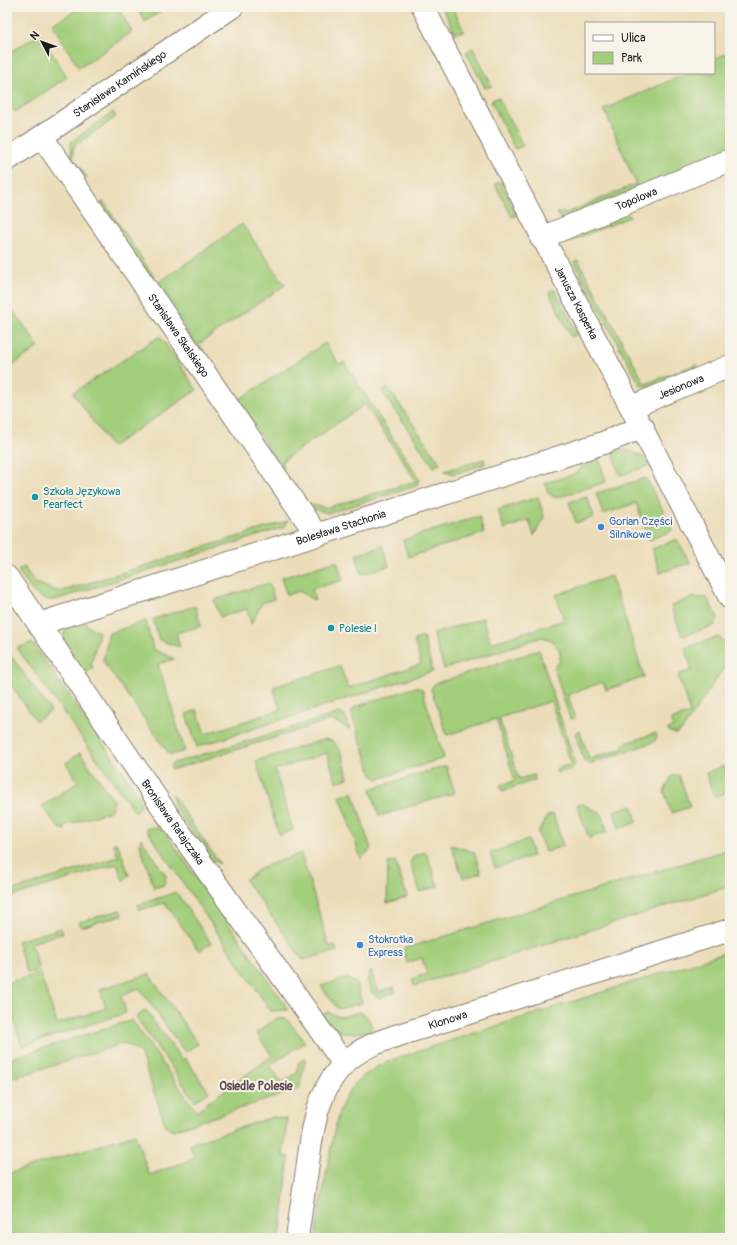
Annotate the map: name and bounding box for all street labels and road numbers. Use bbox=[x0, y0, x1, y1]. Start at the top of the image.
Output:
street label: Stanisława Kamińskiego bbox=[71, 48, 169, 120]
street label: Topolowa bbox=[614, 185, 659, 214]
street label: Janusza Kasperka bbox=[552, 264, 601, 342]
street label: Stanisława Skalskiego bbox=[145, 291, 212, 380]
street label: Jesionowa bbox=[656, 372, 706, 402]
street label: Bolesława Stachonia bbox=[294, 507, 388, 548]
street label: Bronisława Ratajczaka bbox=[139, 777, 207, 868]
street label: Klonowa bbox=[427, 1008, 469, 1032]

